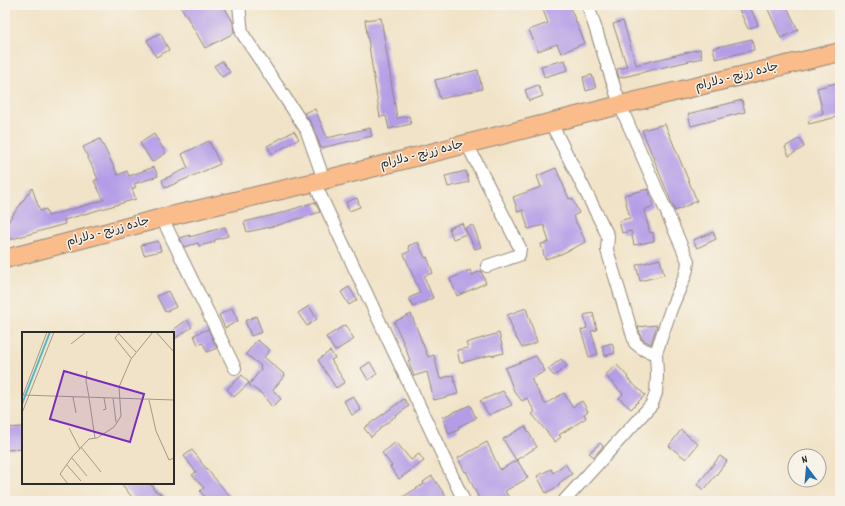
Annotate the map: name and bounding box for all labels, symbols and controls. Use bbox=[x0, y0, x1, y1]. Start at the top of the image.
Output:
street label: جاده زرنج - دلارام bbox=[693, 58, 781, 96]
street label: جاده زرنج - دلارام bbox=[378, 136, 466, 174]
street label: جاده زرنج - دلارام bbox=[65, 213, 151, 251]
inset map bbox=[22, 332, 174, 484]
north arrow bbox=[787, 448, 827, 488]
text: N bbox=[800, 452, 810, 469]

